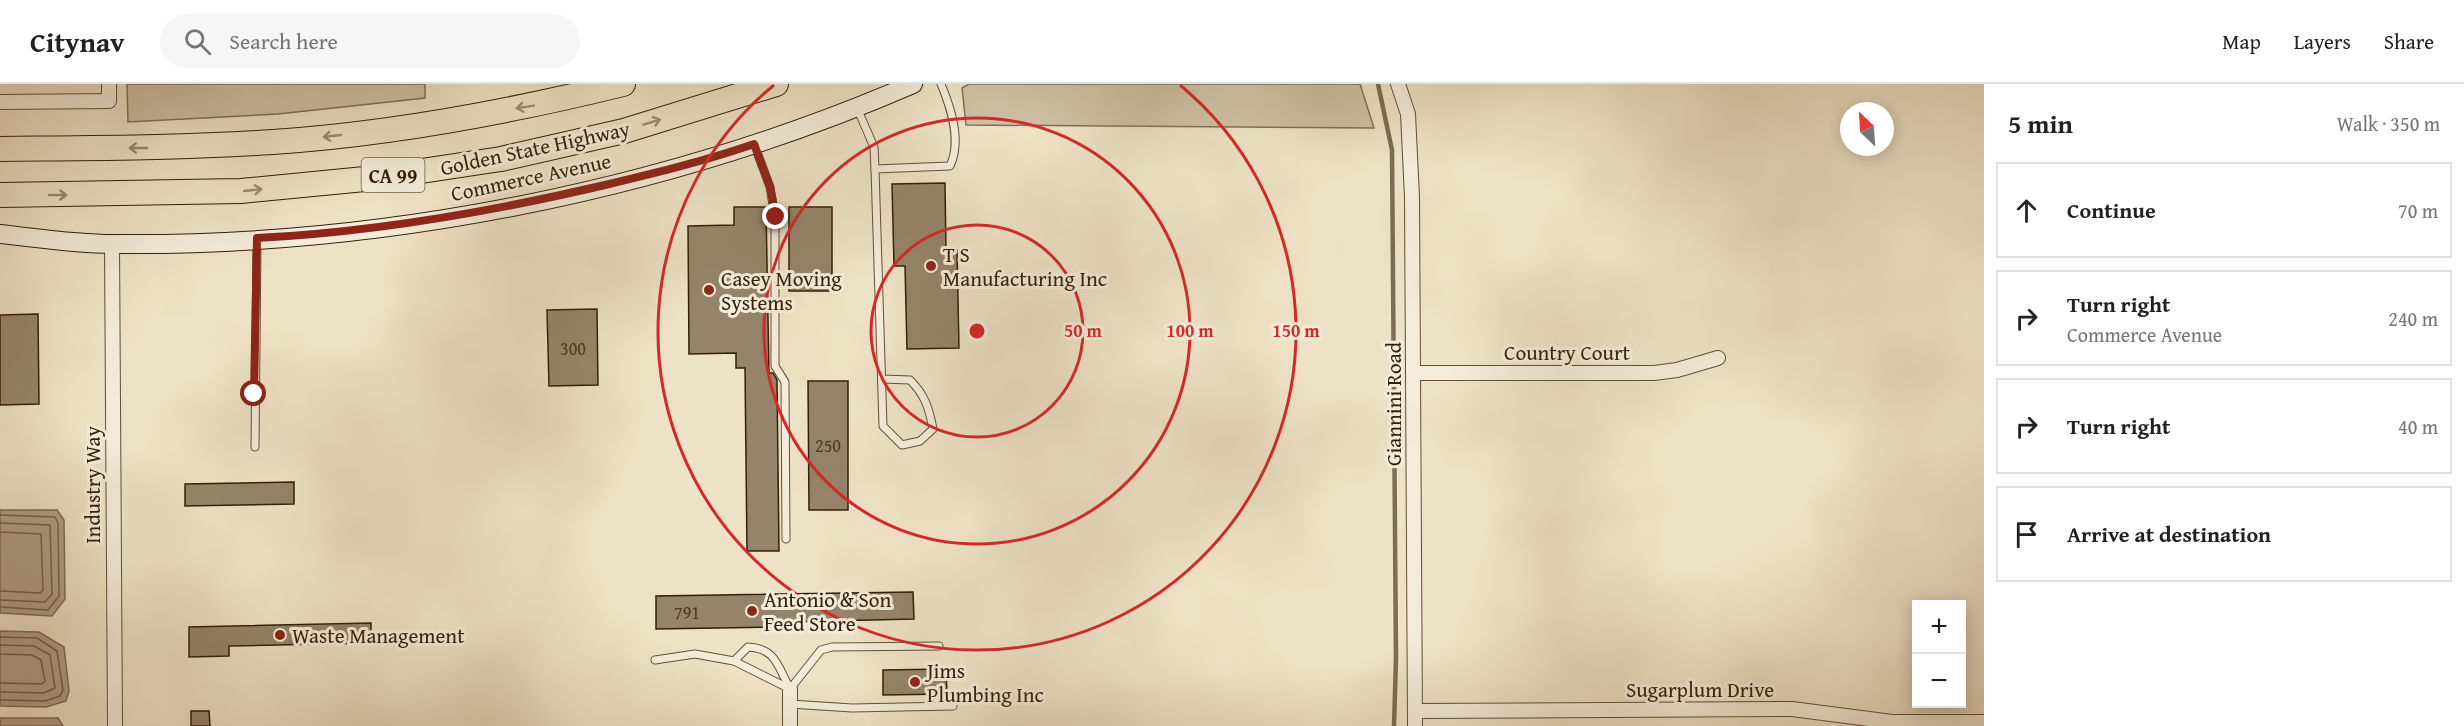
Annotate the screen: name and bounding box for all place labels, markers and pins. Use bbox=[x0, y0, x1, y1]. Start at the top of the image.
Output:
place label: T S Manufacturing Inc bbox=[943, 239, 1107, 294]
marker: T S Manufacturing Inc bbox=[924, 259, 938, 273]
place label: Casey Moving Systems bbox=[721, 263, 842, 318]
marker: Casey Moving Systems bbox=[702, 283, 716, 297]
centre of rings bbox=[967, 321, 987, 341]
place label: Antonio & Son Feed Store bbox=[764, 584, 891, 639]
marker: Antonio & Son Feed Store bbox=[745, 604, 759, 618]
place label: Waste Management bbox=[292, 620, 465, 651]
marker: Waste Management bbox=[273, 628, 287, 642]
place label: Jims Plumbing Inc bbox=[924, 655, 1044, 710]
marker: Jims Plumbing Inc bbox=[908, 675, 922, 689]

